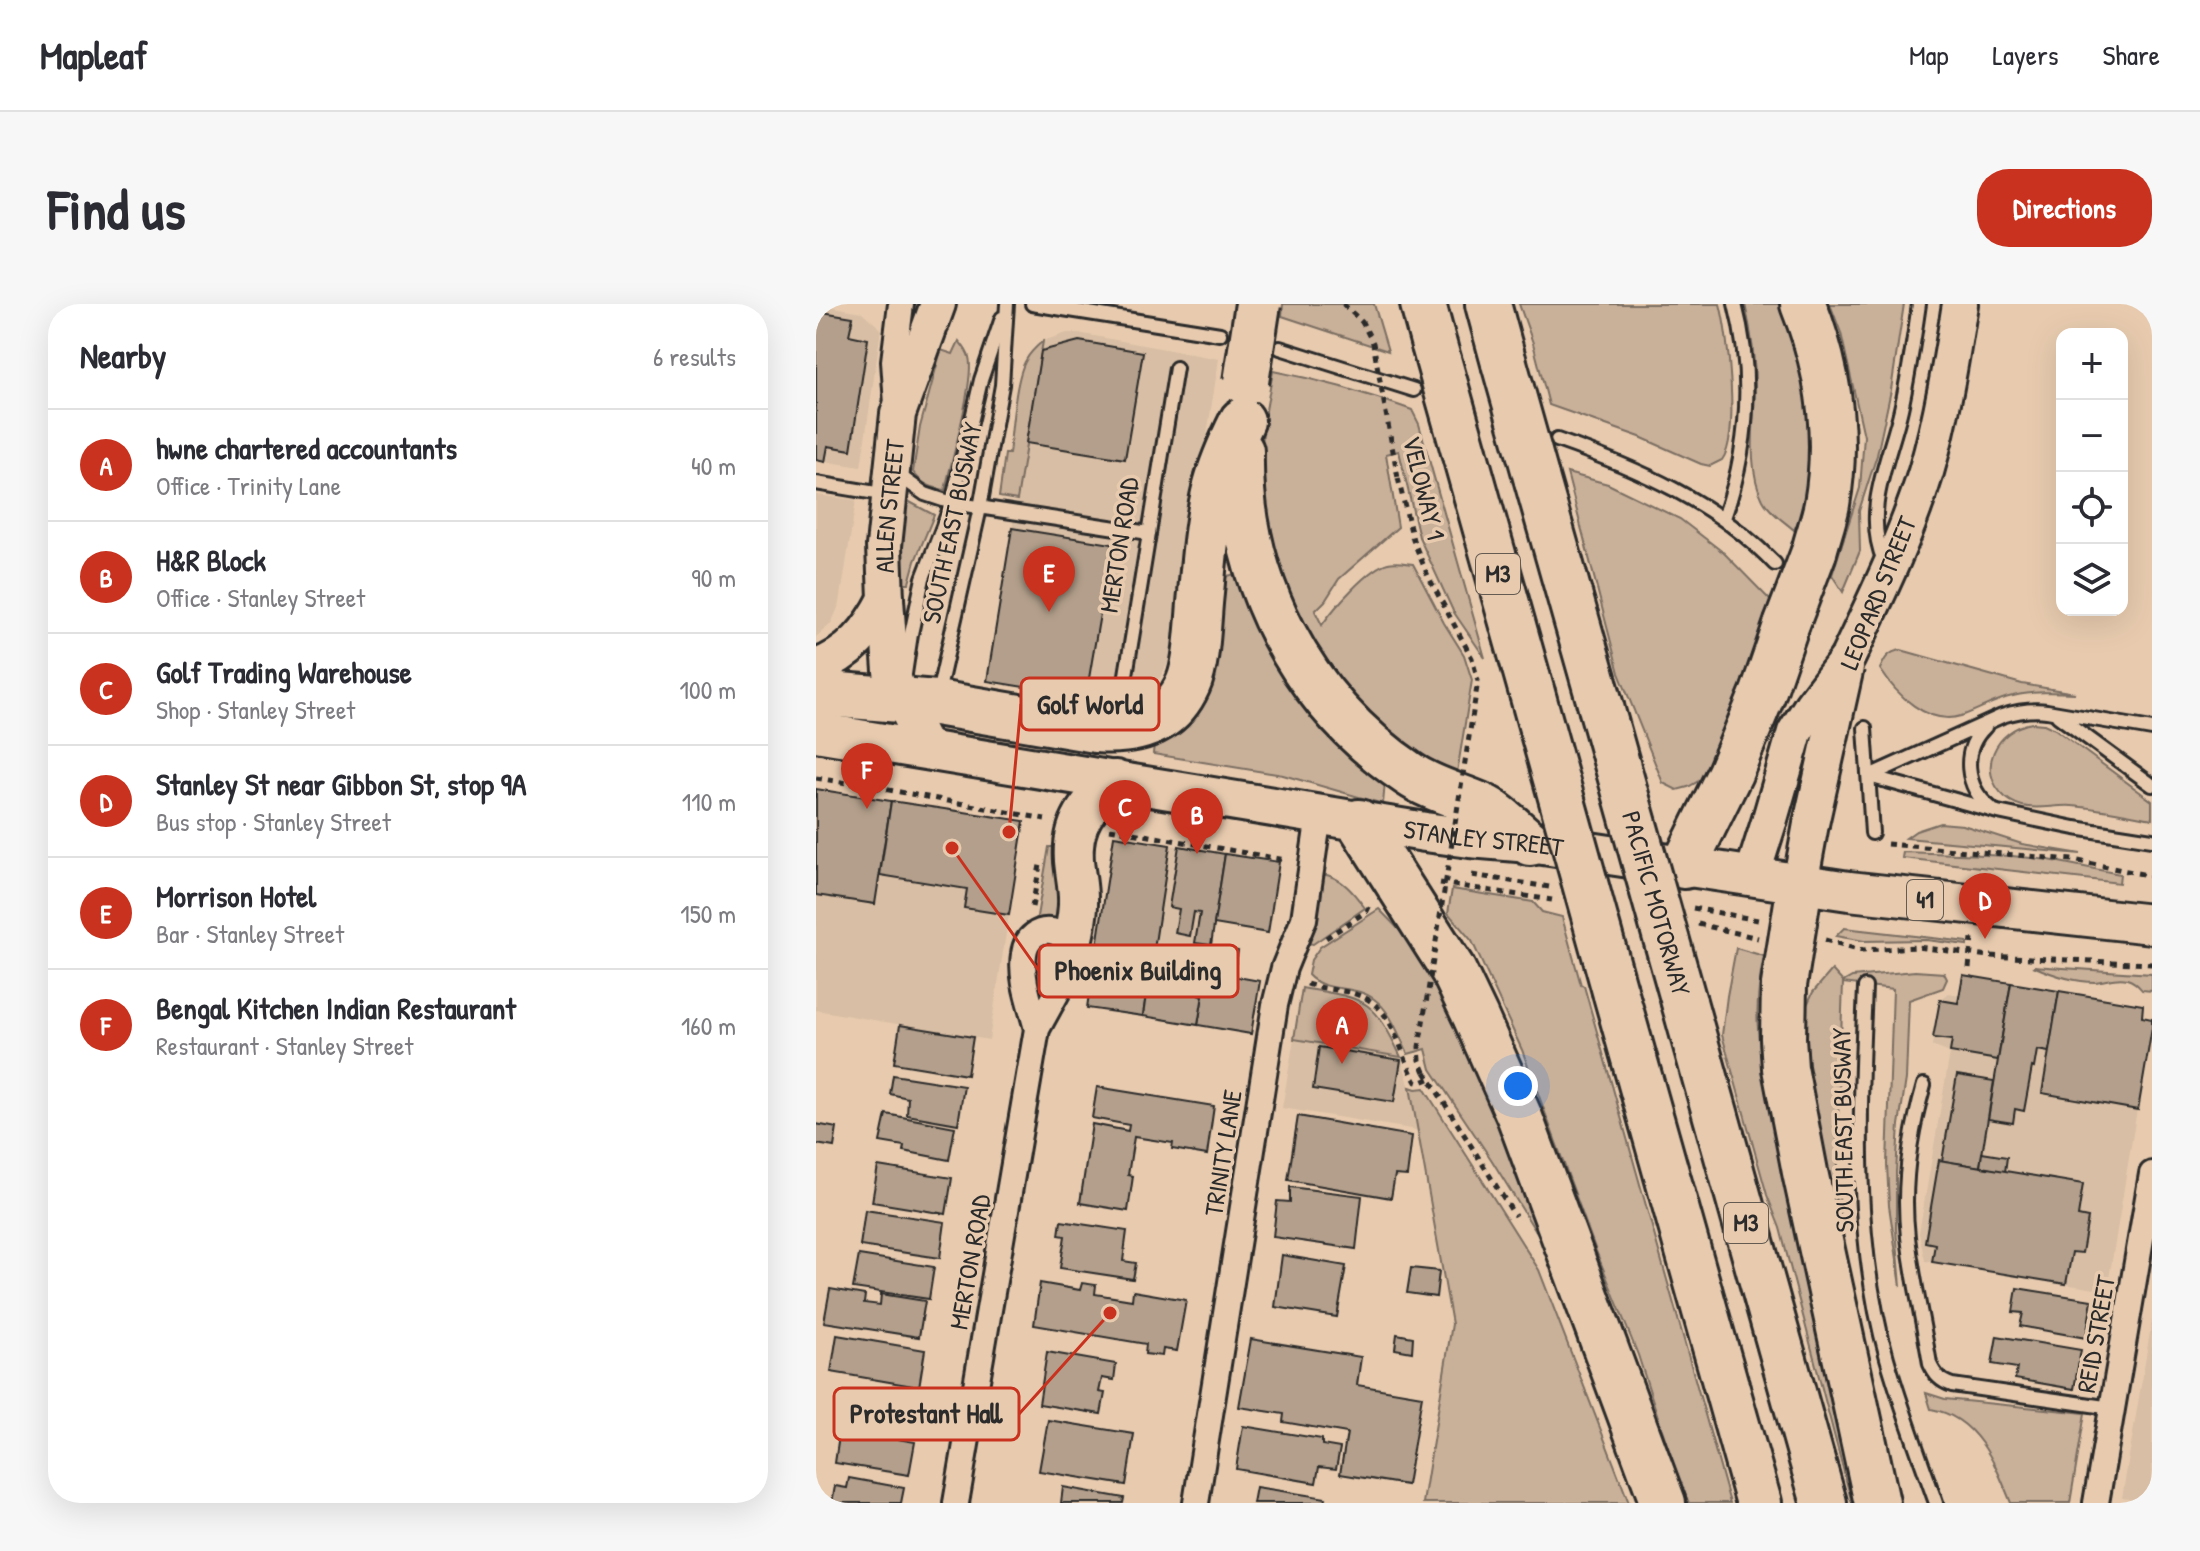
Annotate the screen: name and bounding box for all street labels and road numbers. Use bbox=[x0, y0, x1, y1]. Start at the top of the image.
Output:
street label: SOUTH EAST BUSWAY bbox=[913, 419, 990, 627]
street label: VELOWAY 1 bbox=[1395, 432, 1454, 543]
street label: ALLEN STREET bbox=[866, 437, 912, 574]
street label: MERTON ROAD bbox=[1091, 474, 1147, 615]
street label: LEOPARD STREET bbox=[1831, 510, 1924, 674]
road number: M3 bbox=[1476, 554, 1520, 594]
street label: PACIFIC MOTORWAY bbox=[1614, 807, 1699, 1000]
street label: STANLEY STREET bbox=[1401, 811, 1567, 865]
road number: 41 bbox=[1907, 880, 1943, 920]
street label: SOUTH EAST BUSWAY bbox=[1823, 1027, 1862, 1233]
street label: TRINITY LANE bbox=[1195, 1087, 1250, 1219]
street label: MERTON ROAD bbox=[940, 1191, 999, 1332]
road number: M3 bbox=[1724, 1203, 1768, 1243]
street label: REID STREET bbox=[2068, 1272, 2123, 1395]

